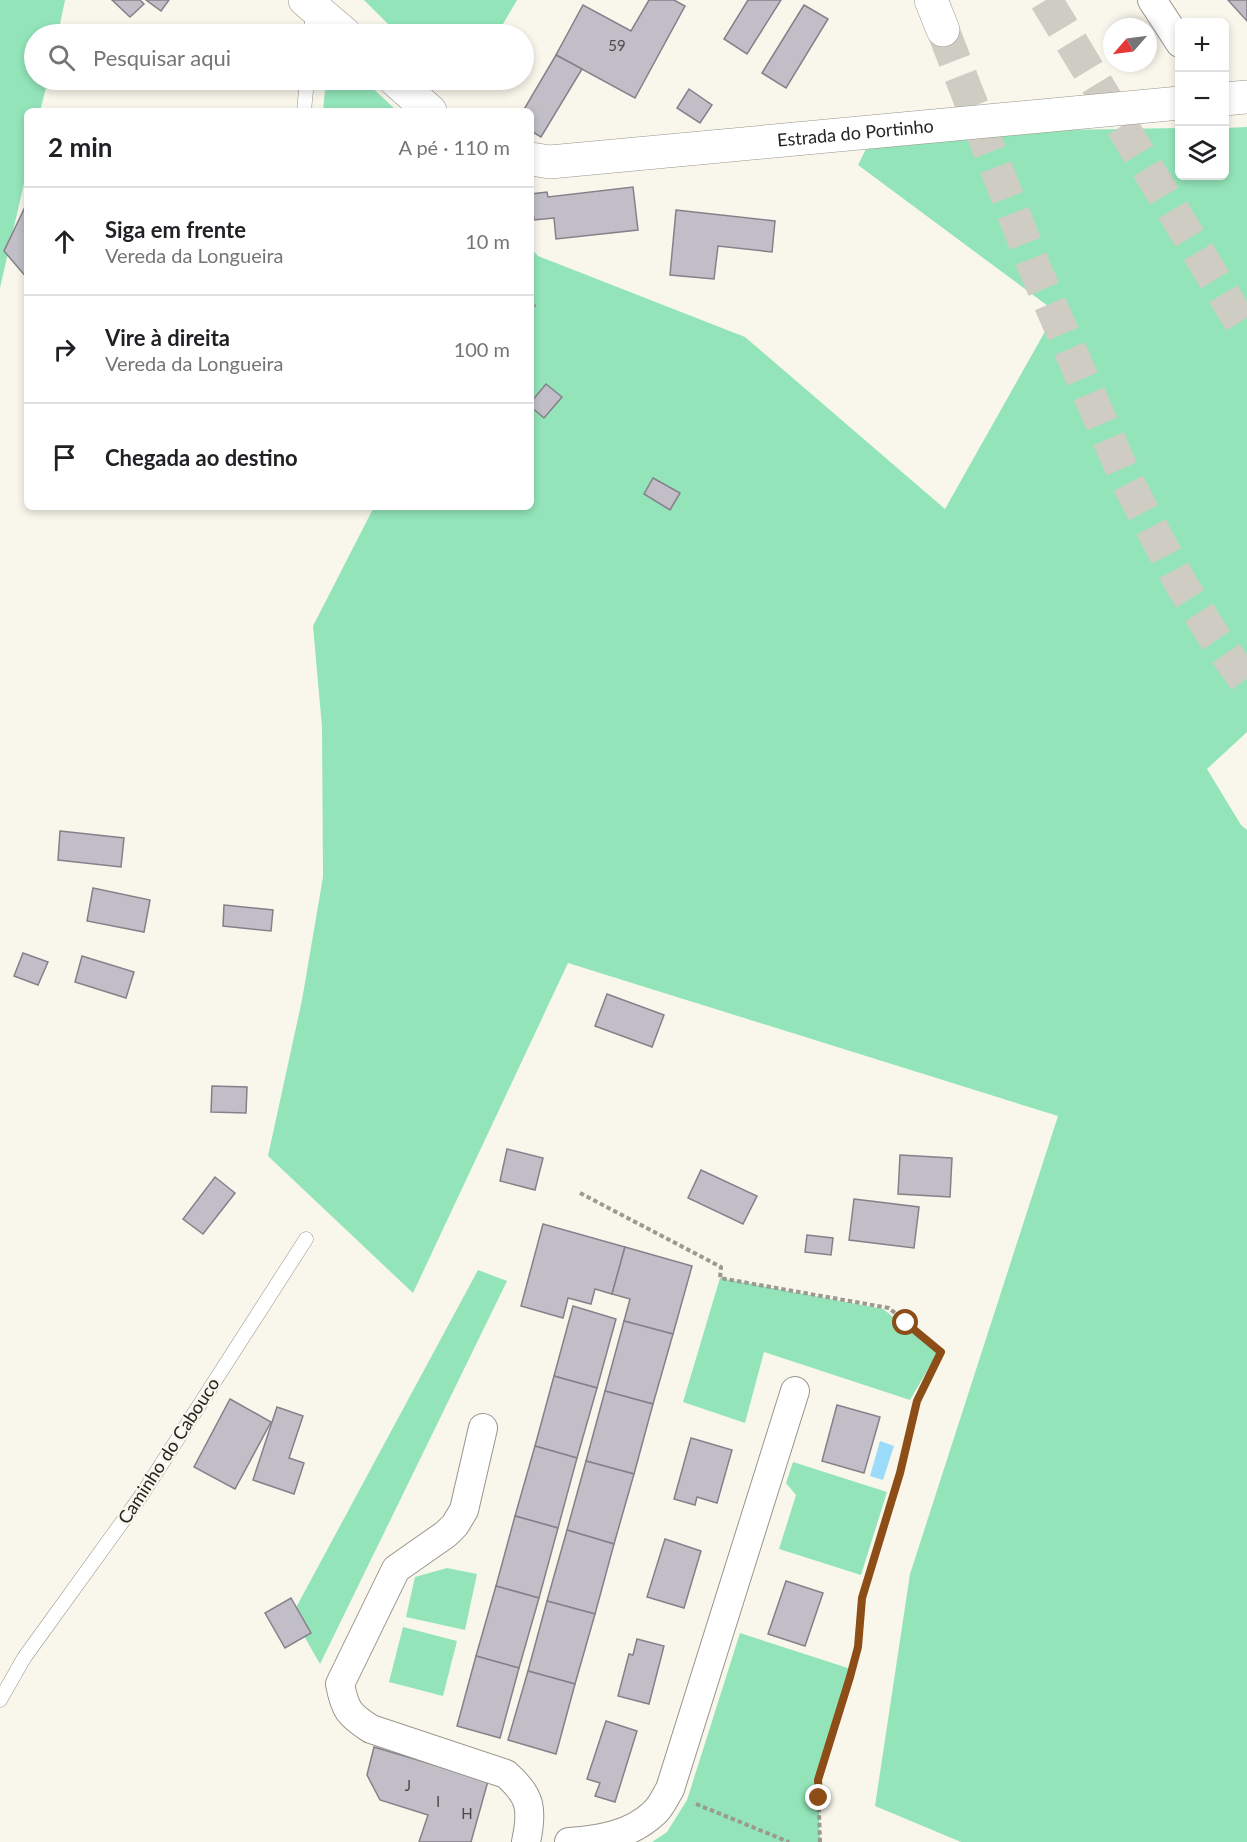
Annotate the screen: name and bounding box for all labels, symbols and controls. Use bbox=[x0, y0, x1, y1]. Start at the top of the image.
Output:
north arrow bbox=[1103, 18, 1157, 72]
map controls bbox=[1175, 18, 1229, 180]
button: + bbox=[1175, 18, 1229, 72]
search box bbox=[24, 24, 534, 90]
house number: 59 bbox=[608, 36, 626, 54]
icon: search bbox=[45, 41, 78, 74]
text: Pesquisar aqui bbox=[93, 44, 231, 71]
button: − bbox=[1175, 72, 1229, 126]
street label: Estrada do Portinho bbox=[776, 114, 935, 151]
button: layers bbox=[1175, 126, 1229, 180]
text: 2 min bbox=[48, 131, 112, 163]
text: A pé · 110 m bbox=[398, 135, 510, 159]
text: Siga em frente bbox=[105, 216, 246, 243]
icon: ahead bbox=[48, 225, 81, 258]
text: 10 m bbox=[465, 229, 510, 253]
text: Vereda da Longueira bbox=[105, 243, 284, 267]
text: Vire à direita bbox=[105, 324, 230, 351]
icon: right bbox=[48, 333, 81, 366]
text: 100 m bbox=[454, 337, 510, 361]
text: Vereda da Longueira bbox=[105, 351, 284, 375]
icon: arrive bbox=[48, 441, 81, 474]
text: Chegada ao destino bbox=[105, 444, 298, 471]
route start bbox=[892, 1309, 918, 1335]
street label: Caminho do Cabouco bbox=[113, 1373, 224, 1528]
house number: J bbox=[405, 1776, 411, 1794]
route end bbox=[805, 1784, 831, 1810]
house number: I bbox=[436, 1792, 440, 1810]
house number: H bbox=[461, 1804, 473, 1822]

